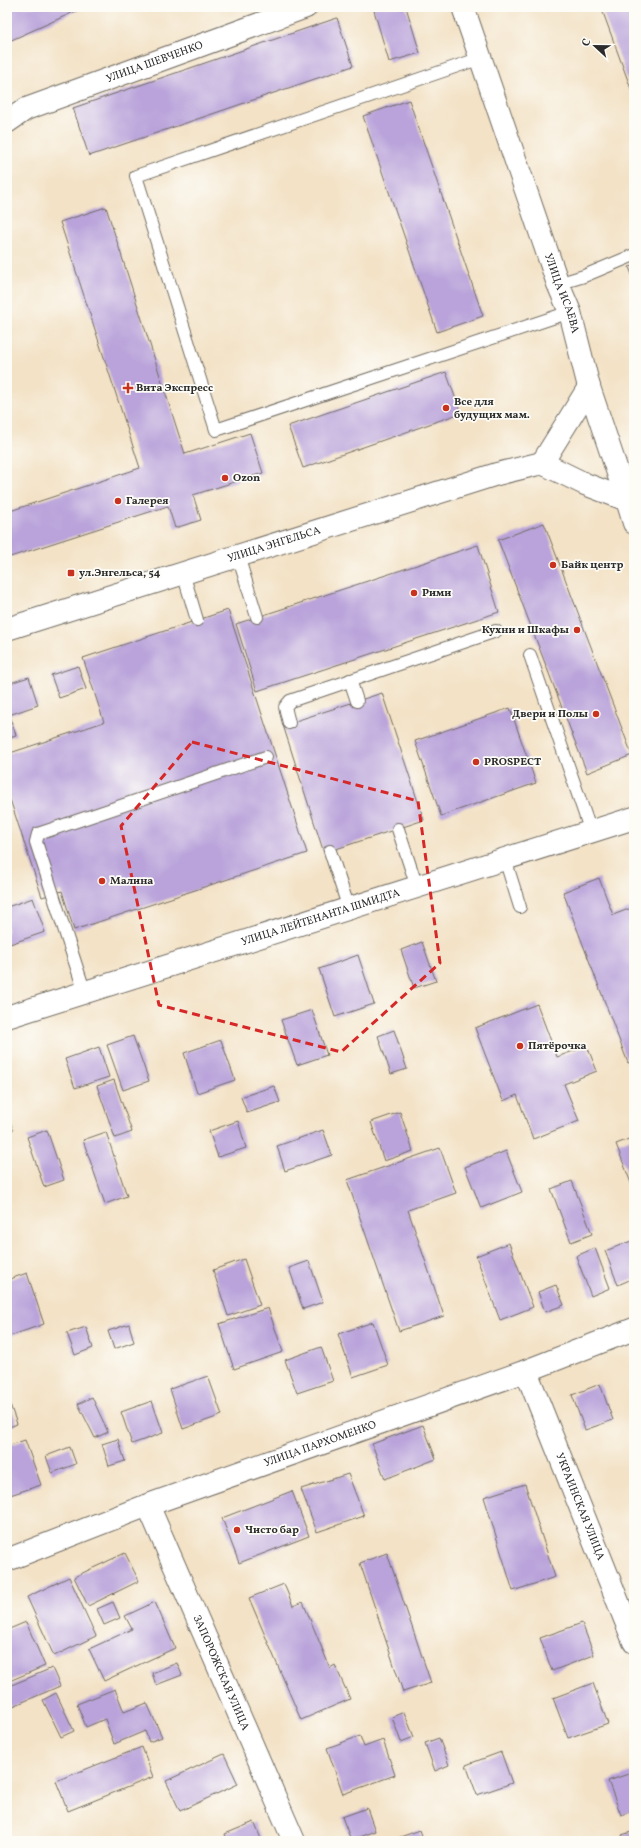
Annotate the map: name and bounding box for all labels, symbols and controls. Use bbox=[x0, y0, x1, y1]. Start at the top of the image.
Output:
north arrow bbox=[575, 26, 615, 66]
text: С bbox=[579, 37, 595, 49]
street label: УЛИЦА ШЕВЧЕНКО bbox=[104, 38, 205, 87]
street label: УЛИЦА ИСАЕВА bbox=[541, 251, 583, 335]
place label: Вита Экспресс bbox=[136, 381, 213, 396]
marker: Вита Экспресс bbox=[123, 383, 133, 393]
place label: Все для будущих мам. bbox=[454, 395, 530, 423]
marker: Все для будущих мам. bbox=[441, 403, 451, 413]
place label: Ozon bbox=[233, 471, 260, 486]
marker: Ozon bbox=[220, 473, 230, 483]
place label: Галерея bbox=[126, 494, 169, 509]
marker: Галерея bbox=[113, 496, 123, 506]
street label: УЛИЦА ЭНГЕЛЬСА bbox=[226, 523, 323, 566]
place label: Байк центр bbox=[561, 558, 623, 573]
marker: Байк центр bbox=[548, 560, 558, 570]
place label: ул.Энгельса, 54 bbox=[79, 566, 161, 581]
marker: ул.Энгельса, 54 bbox=[66, 568, 76, 578]
place label: Рими bbox=[422, 586, 451, 601]
marker: Рими bbox=[409, 588, 419, 598]
place label: Кухни и Шкафы bbox=[482, 623, 569, 638]
marker: Кухни и Шкафы bbox=[572, 625, 582, 635]
place label: Двери и Полы bbox=[512, 707, 588, 722]
marker: Двери и Полы bbox=[591, 709, 601, 719]
place label: PROSPECT bbox=[484, 755, 541, 770]
marker: PROSPECT bbox=[471, 757, 481, 767]
place label: Малина bbox=[110, 874, 153, 889]
marker: Малина bbox=[97, 876, 107, 886]
street label: УЛИЦА ЛЕЙТЕНАНТА ШМИДТА bbox=[239, 885, 402, 950]
place label: Пятёрочка bbox=[528, 1039, 587, 1054]
marker: Пятёрочка bbox=[515, 1041, 525, 1051]
street label: УЛИЦА ПАРХОМЕНКО bbox=[262, 1417, 378, 1471]
street label: УКРАИНСКАЯ УЛИЦА bbox=[552, 1451, 608, 1563]
place label: Чисто бар bbox=[245, 1523, 299, 1538]
marker: Чисто бар bbox=[232, 1525, 242, 1535]
street label: ЗАПОРОЖСКАЯ УЛИЦА bbox=[189, 1613, 253, 1733]

